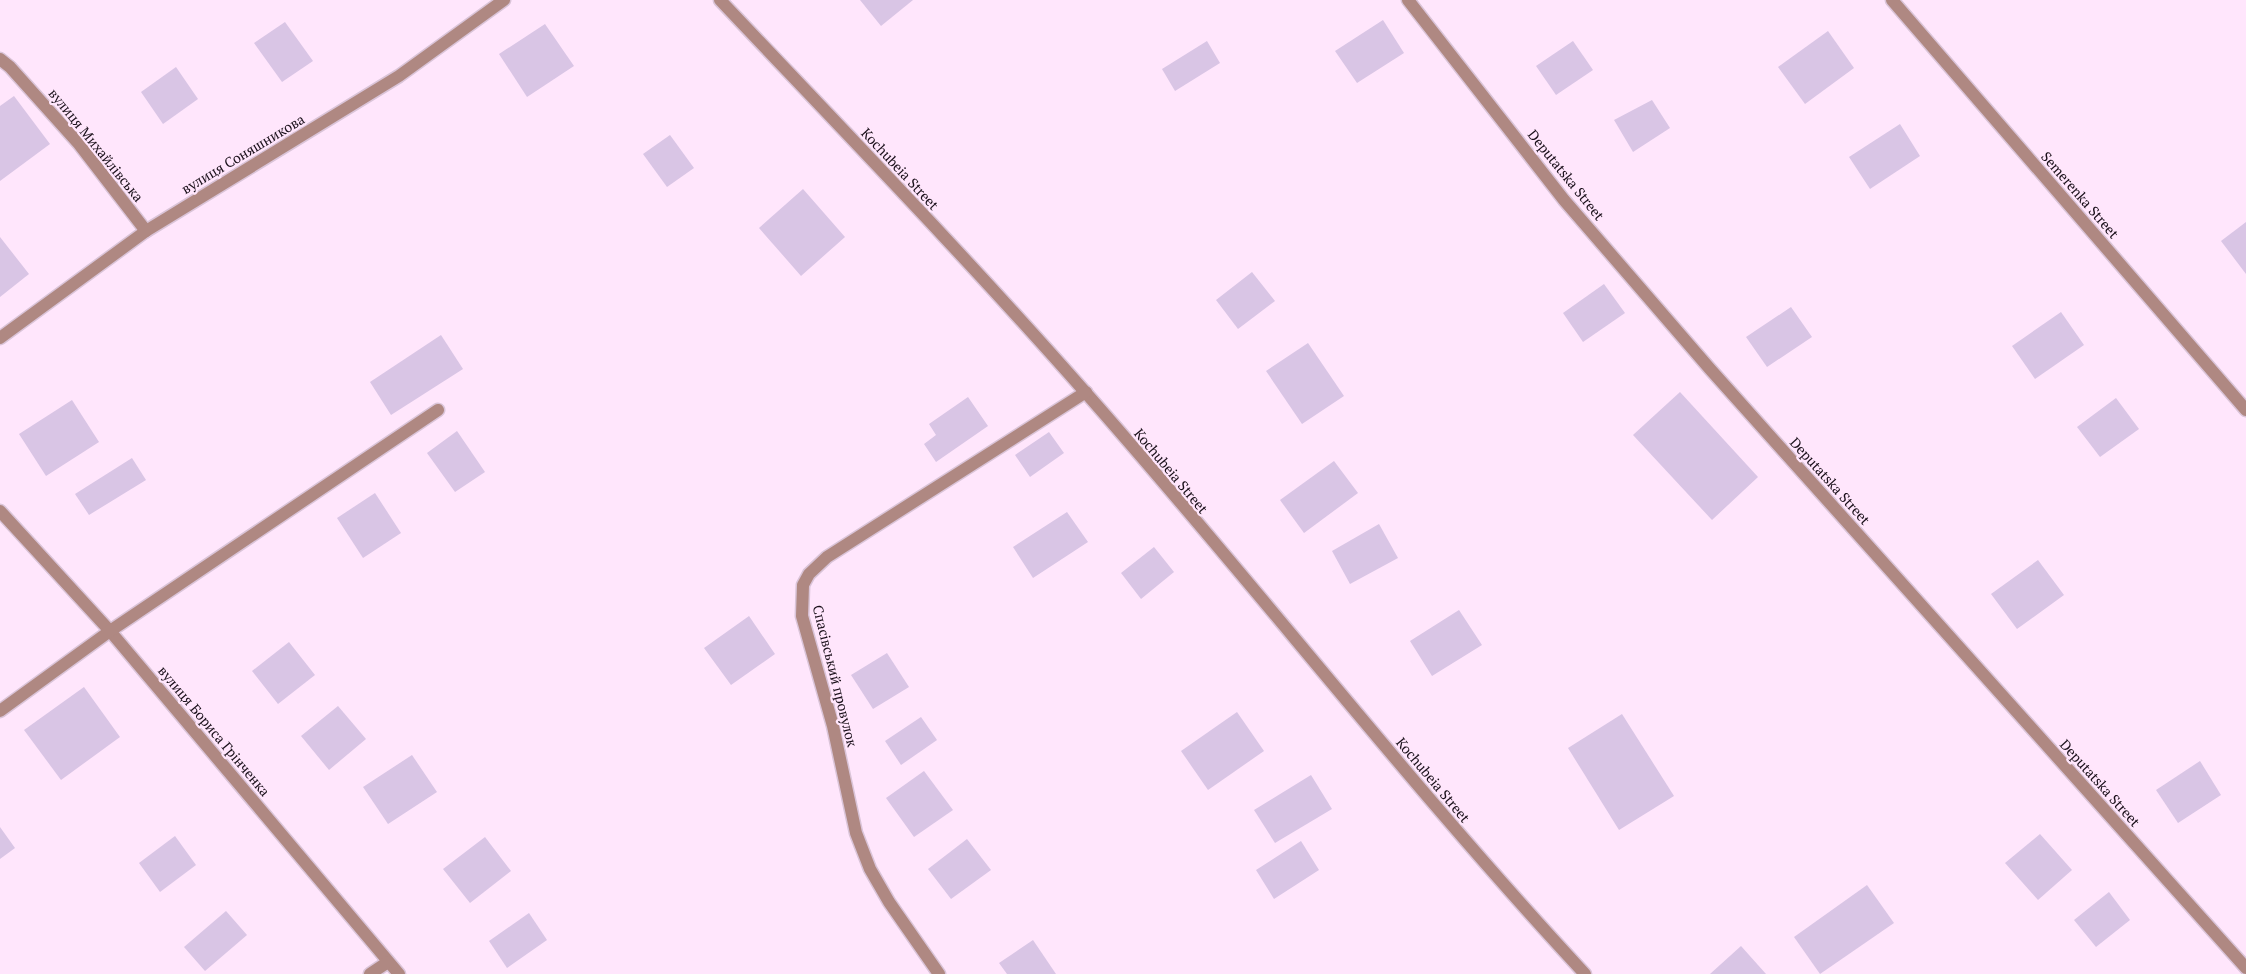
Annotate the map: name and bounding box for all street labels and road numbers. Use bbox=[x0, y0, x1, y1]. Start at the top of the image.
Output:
street label: вулиця Михайлівська bbox=[45, 84, 148, 205]
street label: вулиця Соняшникова bbox=[178, 109, 308, 198]
street label: Kochubeia Street bbox=[857, 124, 944, 214]
street label: Deputatska Street bbox=[1524, 125, 1609, 225]
street label: Semerenka Street bbox=[2037, 147, 2124, 243]
street label: Kochubeia Street bbox=[1130, 424, 1213, 518]
street label: Deputatska Street bbox=[1786, 433, 1875, 529]
street label: Спасівський провулок bbox=[809, 603, 862, 749]
street label: вулиця Бориса Грінченка bbox=[154, 661, 275, 800]
street label: Kochubeia Street bbox=[1392, 733, 1475, 827]
street label: Deputatska Street bbox=[2056, 735, 2145, 831]

